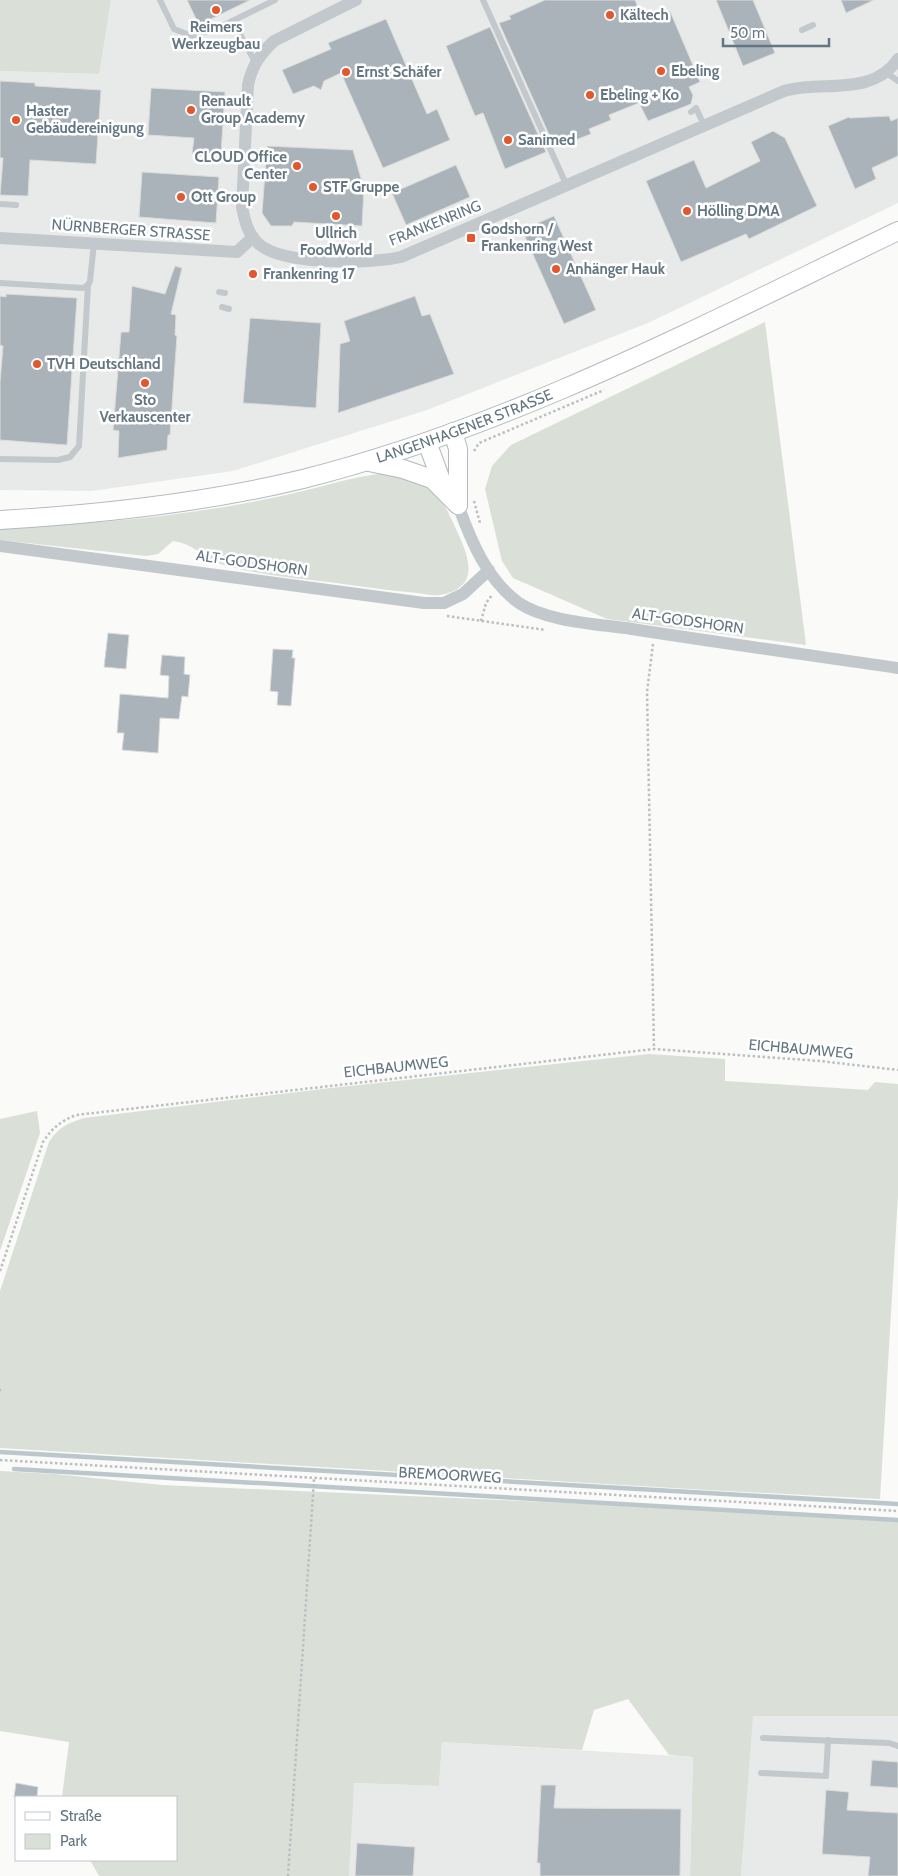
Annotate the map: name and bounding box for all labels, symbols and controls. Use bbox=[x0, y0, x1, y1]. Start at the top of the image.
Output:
marker: Reimers Werkzeugbau bbox=[210, 4, 222, 16]
place label: Kältech bbox=[620, 6, 669, 24]
marker: Kältech bbox=[604, 9, 616, 21]
scale bar bbox=[723, 15, 829, 47]
place label: Reimers Werkzeugbau bbox=[172, 18, 260, 53]
text: 50 m bbox=[730, 24, 765, 42]
place label: Ebeling bbox=[671, 62, 720, 80]
place label: Ernst Schäfer bbox=[356, 63, 441, 81]
marker: Ebeling bbox=[655, 65, 667, 77]
marker: Ernst Schäfer bbox=[340, 66, 352, 78]
place label: Ebeling + Ko bbox=[600, 86, 680, 104]
marker: Ebeling + Ko bbox=[584, 89, 596, 101]
place label: Renault Group Academy bbox=[201, 92, 306, 127]
place label: Haster Gebäudereinigung bbox=[26, 102, 144, 137]
marker: Renault Group Academy bbox=[185, 104, 197, 116]
marker: Haster Gebäudereinigung bbox=[10, 114, 22, 126]
place label: Sanimed bbox=[518, 131, 575, 149]
marker: Sanimed bbox=[502, 134, 514, 146]
place label: CLOUD Office Center bbox=[194, 148, 287, 183]
marker: CLOUD Office Center bbox=[291, 160, 303, 172]
place label: STF Gruppe bbox=[323, 178, 400, 196]
marker: STF Gruppe bbox=[307, 181, 319, 193]
place label: Ott Group bbox=[191, 188, 257, 206]
marker: Ott Group bbox=[175, 191, 187, 203]
street label: FRANKENRING bbox=[386, 196, 484, 250]
place label: Hölling DMA bbox=[697, 202, 780, 220]
marker: Hölling DMA bbox=[681, 205, 693, 217]
marker: Ullrich FoodWorld bbox=[330, 210, 342, 222]
street label: NÜRNBERGER STRASSE bbox=[51, 215, 211, 245]
place label: Godshorn / Frankenring West bbox=[481, 220, 593, 255]
place label: Ullrich FoodWorld bbox=[300, 224, 372, 259]
marker: Godshorn / Frankenring West bbox=[465, 232, 477, 244]
place label: Anhänger Hauk bbox=[566, 260, 666, 278]
marker: Anhänger Hauk bbox=[550, 263, 562, 275]
place label: Frankenring 17 bbox=[263, 265, 355, 283]
marker: Frankenring 17 bbox=[247, 268, 259, 280]
place label: TVH Deutschland bbox=[47, 355, 161, 373]
marker: TVH Deutschland bbox=[31, 358, 43, 370]
marker: Sto Verkauscenter bbox=[139, 377, 151, 389]
street label: LANGENHAGENER STRASSE bbox=[374, 385, 555, 467]
place label: Sto Verkauscenter bbox=[100, 391, 191, 426]
street label: ALT-GODSHORN bbox=[195, 546, 309, 580]
street label: ALT-GODSHORN bbox=[631, 604, 745, 638]
street label: EICHBAUMWEG bbox=[748, 1035, 854, 1063]
street label: EICHBAUMWEG bbox=[343, 1053, 449, 1081]
street label: BREMOORWEG bbox=[398, 1463, 502, 1487]
legend bbox=[15, 1796, 178, 1861]
text: Straße bbox=[60, 1807, 102, 1825]
text: Park bbox=[60, 1832, 87, 1850]

